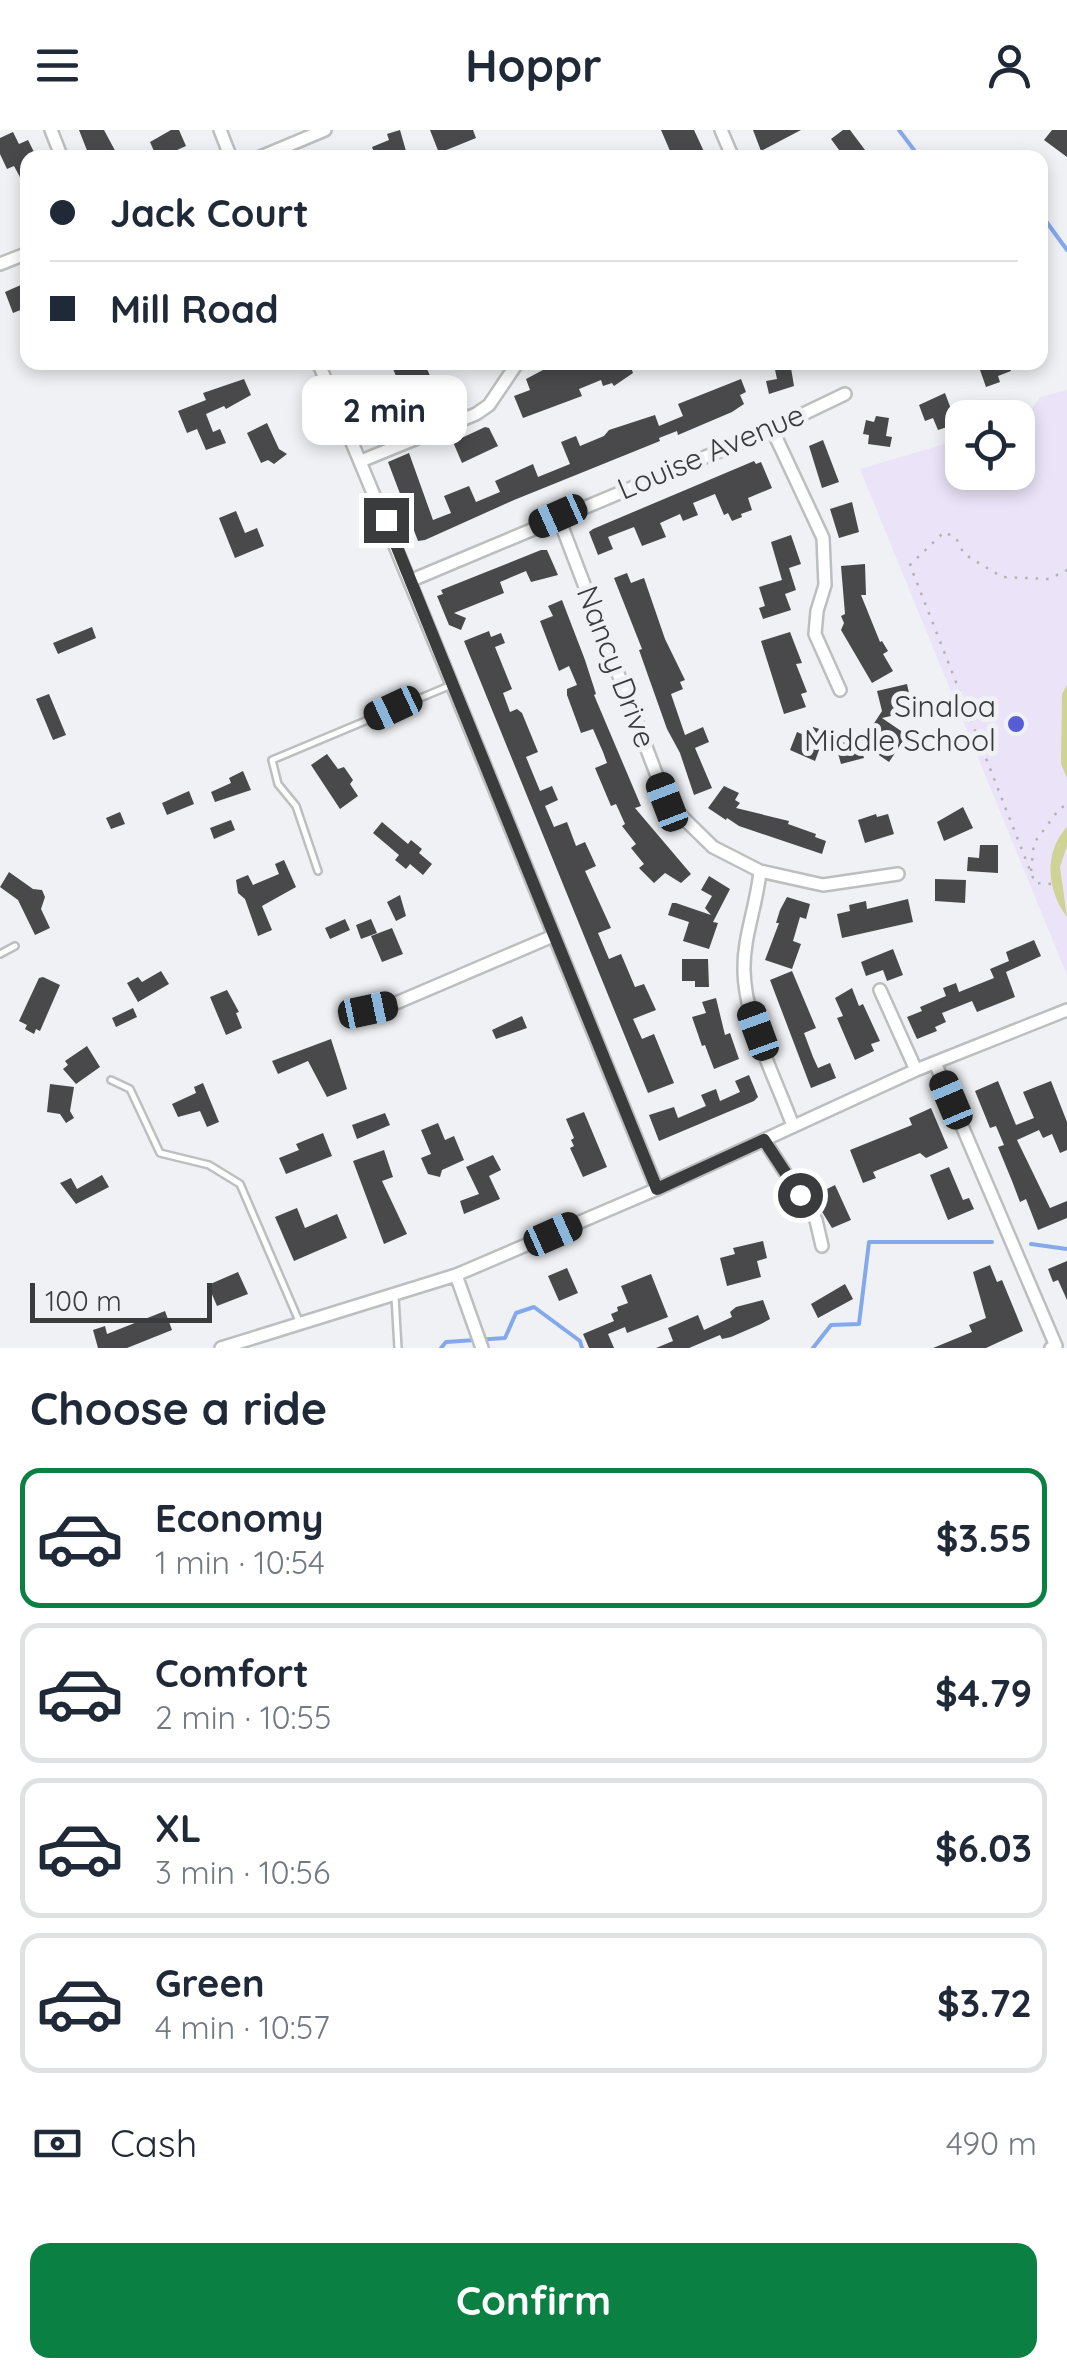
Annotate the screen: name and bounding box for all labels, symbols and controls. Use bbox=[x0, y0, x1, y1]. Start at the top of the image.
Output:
text: Hoppr bbox=[465, 37, 602, 93]
icon: menu bbox=[30, 38, 85, 93]
icon: person bbox=[982, 38, 1037, 93]
text: Jack Court bbox=[110, 189, 309, 237]
text: Mill Road bbox=[110, 285, 279, 333]
callout: 2 min bbox=[304, 375, 468, 445]
text: 2 min bbox=[343, 390, 426, 430]
street label: Louise Avenue bbox=[611, 395, 810, 508]
map controls bbox=[945, 400, 1035, 490]
button: locate bbox=[945, 400, 1035, 490]
car bbox=[524, 490, 592, 542]
route end bbox=[364, 498, 409, 543]
street label: Nancy Drive bbox=[569, 580, 665, 753]
car bbox=[359, 682, 427, 734]
place label: Sinaloa Middle School bbox=[804, 687, 996, 759]
marker: Sinaloa Middle School bbox=[1005, 713, 1027, 735]
car bbox=[642, 769, 692, 835]
car bbox=[336, 989, 400, 1031]
car bbox=[734, 998, 782, 1064]
car bbox=[925, 1067, 977, 1133]
route start bbox=[778, 1173, 823, 1218]
car bbox=[519, 1208, 587, 1260]
scale bar bbox=[30, 1278, 212, 1322]
text: 100 m bbox=[45, 1283, 122, 1318]
text: Choose a ride bbox=[30, 1380, 327, 1436]
icon: car bbox=[35, 1493, 125, 1583]
text: Economy bbox=[155, 1494, 324, 1542]
text: $3.55 bbox=[936, 1514, 1032, 1562]
text: 1 min · 10:54 bbox=[155, 1542, 325, 1582]
icon: car bbox=[35, 1648, 125, 1738]
text: Comfort bbox=[155, 1649, 309, 1697]
text: $4.79 bbox=[935, 1669, 1032, 1717]
text: 2 min · 10:55 bbox=[155, 1697, 331, 1737]
icon: car bbox=[35, 1803, 125, 1893]
text: XL bbox=[155, 1804, 201, 1852]
text: $6.03 bbox=[935, 1824, 1032, 1872]
text: 3 min · 10:56 bbox=[155, 1852, 330, 1892]
icon: car bbox=[35, 1958, 125, 2048]
text: Green bbox=[155, 1959, 265, 2007]
text: $3.72 bbox=[937, 1979, 1032, 2027]
text: 4 min · 10:57 bbox=[155, 2007, 330, 2047]
icon: cash bbox=[30, 2116, 85, 2171]
text: Cash bbox=[110, 2119, 197, 2167]
text: 490 m bbox=[946, 2123, 1037, 2163]
button: Confirm bbox=[30, 2243, 1037, 2358]

